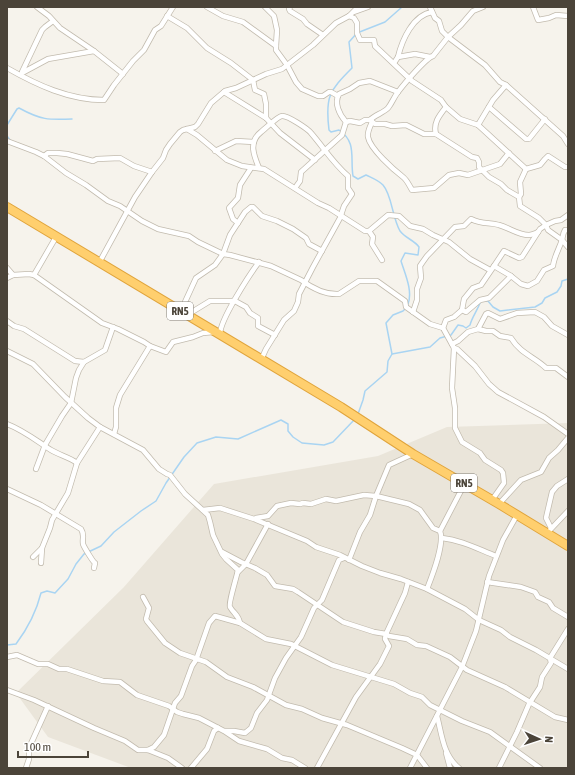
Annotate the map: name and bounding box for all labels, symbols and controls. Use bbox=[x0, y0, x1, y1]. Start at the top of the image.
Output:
road number: RN5 bbox=[167, 302, 193, 320]
road number: RN5 bbox=[451, 474, 477, 492]
north arrow bbox=[519, 719, 559, 759]
scale bar bbox=[18, 733, 88, 759]
text: N bbox=[543, 736, 555, 743]
text: 100 m bbox=[24, 740, 51, 754]

